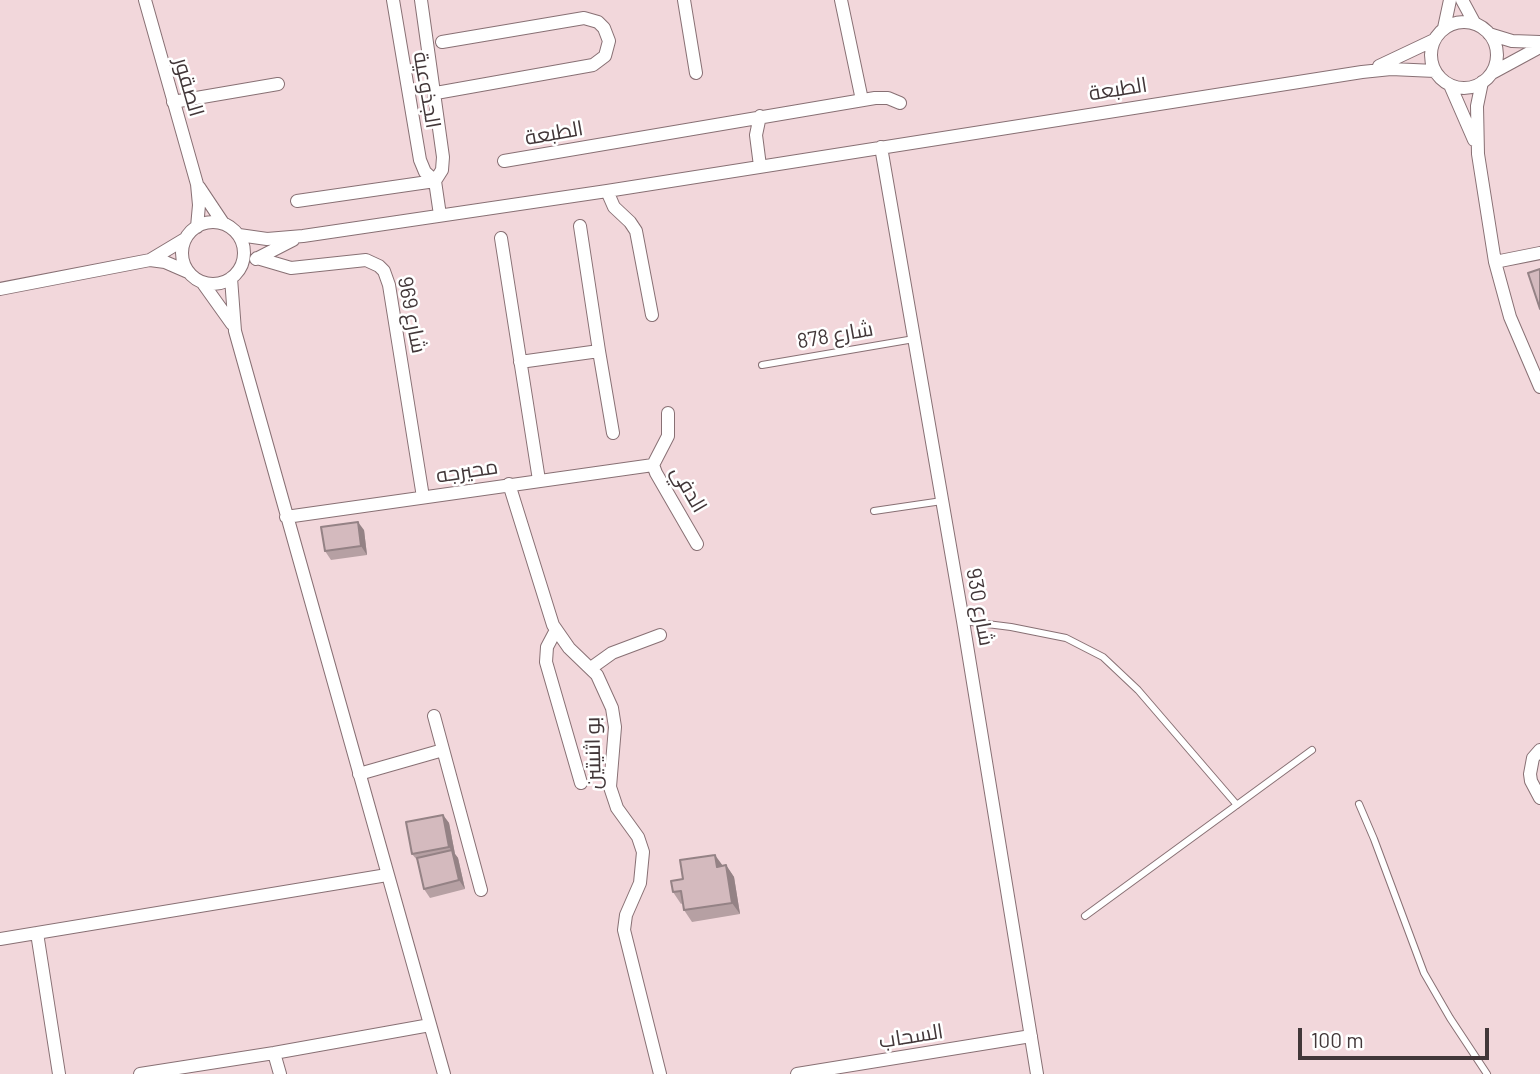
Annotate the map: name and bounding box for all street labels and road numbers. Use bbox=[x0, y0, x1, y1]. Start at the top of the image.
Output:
street label: الجذوعية bbox=[408, 50, 446, 130]
street label: الصقور bbox=[169, 54, 209, 120]
street label: الطبعة bbox=[1087, 72, 1149, 106]
street label: الطبعة bbox=[523, 115, 585, 151]
street label: شارع 969 bbox=[392, 275, 432, 355]
street label: شارع 878 bbox=[795, 316, 875, 354]
street label: محيرجه bbox=[434, 454, 500, 488]
street label: الدفي bbox=[666, 461, 712, 517]
street label: شارع 930 bbox=[961, 566, 999, 648]
street label: بو اثنيتين bbox=[580, 716, 606, 790]
street label: السحاب bbox=[877, 1018, 945, 1054]

